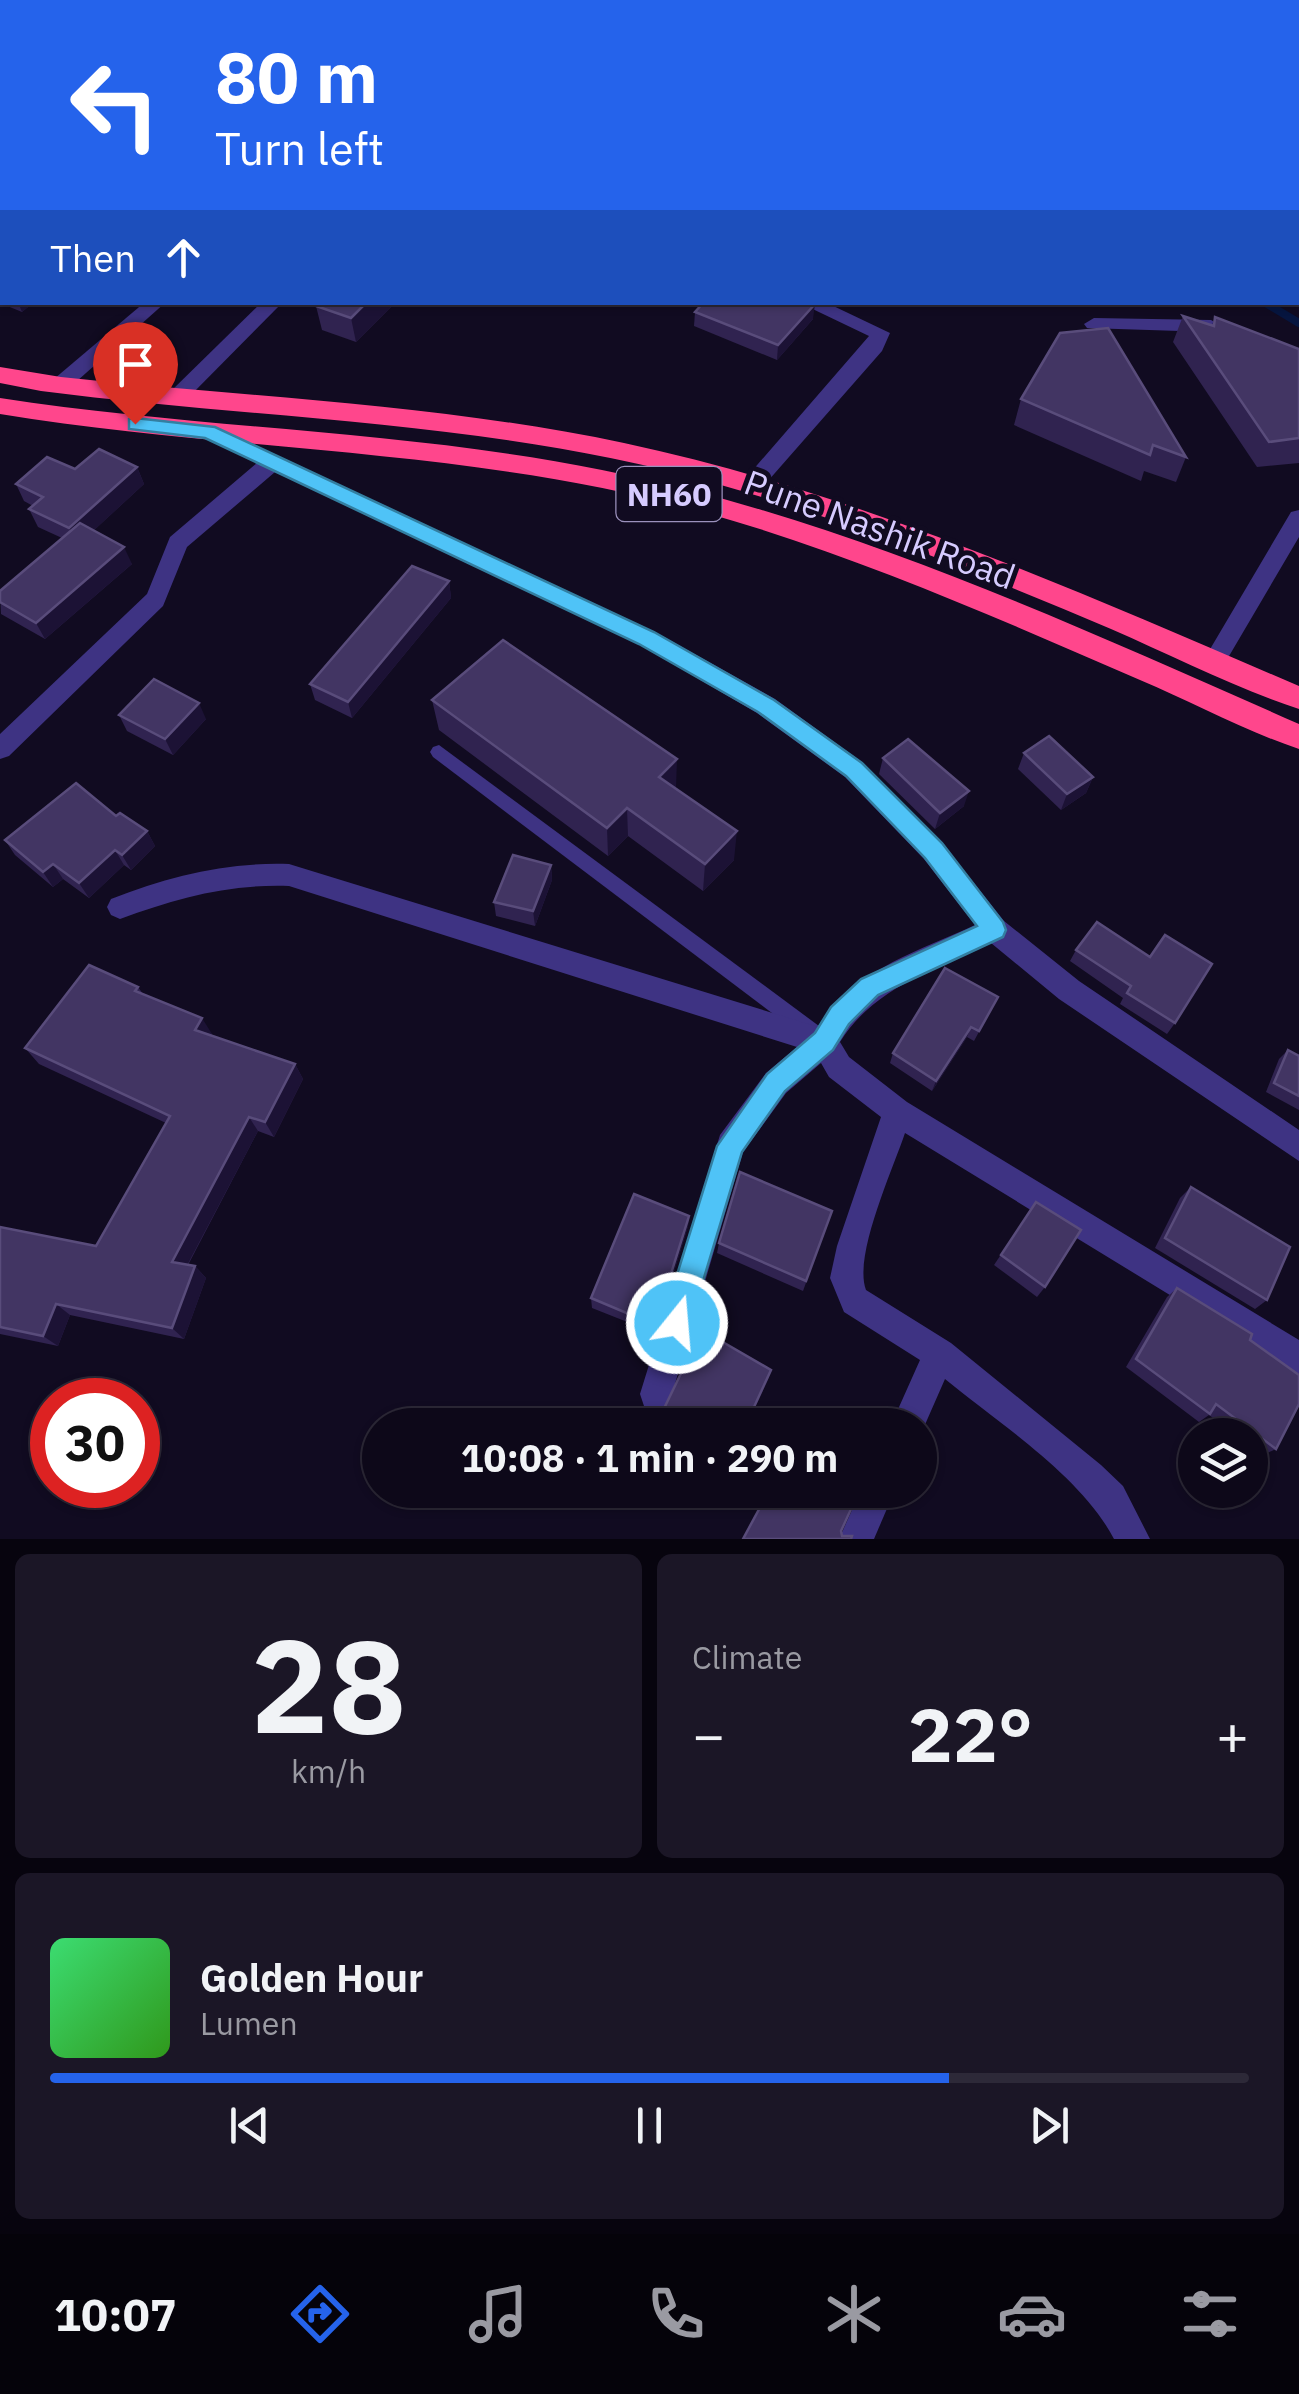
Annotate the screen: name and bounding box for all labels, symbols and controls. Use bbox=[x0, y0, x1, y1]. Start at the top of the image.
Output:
text: 80 m bbox=[215, 31, 378, 122]
icon: left bbox=[50, 40, 180, 170]
text: Turn left bbox=[215, 119, 384, 177]
icon: ahead bbox=[156, 230, 211, 285]
text: Then bbox=[50, 233, 136, 282]
pin bbox=[93, 322, 178, 425]
icon: arrive bbox=[108, 337, 163, 392]
street label: Pune Nashik Road bbox=[738, 459, 1022, 599]
road number: NH60 bbox=[616, 467, 722, 521]
position arrow bbox=[625, 1271, 729, 1375]
speed limit sign: 30 bbox=[30, 1378, 160, 1508]
map controls bbox=[1178, 1418, 1268, 1508]
button: layers bbox=[1178, 1418, 1268, 1508]
text: 10:08 · 1 min · 290 m bbox=[461, 1433, 838, 1482]
text: 28 bbox=[250, 1600, 407, 1769]
text: Climate bbox=[692, 1636, 802, 1678]
text: 22° bbox=[908, 1685, 1033, 1783]
text: − bbox=[692, 1699, 725, 1770]
text: + bbox=[1216, 1699, 1249, 1770]
text: km/h bbox=[291, 1750, 366, 1792]
text: Golden Hour bbox=[200, 1953, 423, 2002]
text: Lumen bbox=[200, 2002, 298, 2044]
icon: previous bbox=[222, 2098, 277, 2153]
icon: pause bbox=[622, 2098, 677, 2153]
icon: next bbox=[1022, 2098, 1077, 2153]
icon: directions bbox=[285, 2279, 355, 2349]
icon: music bbox=[463, 2279, 533, 2349]
icon: phone bbox=[641, 2279, 711, 2349]
icon: climate bbox=[819, 2279, 889, 2349]
icon: car bbox=[997, 2279, 1067, 2349]
icon: filters bbox=[1175, 2279, 1245, 2349]
text: 10:07 bbox=[54, 2285, 177, 2343]

